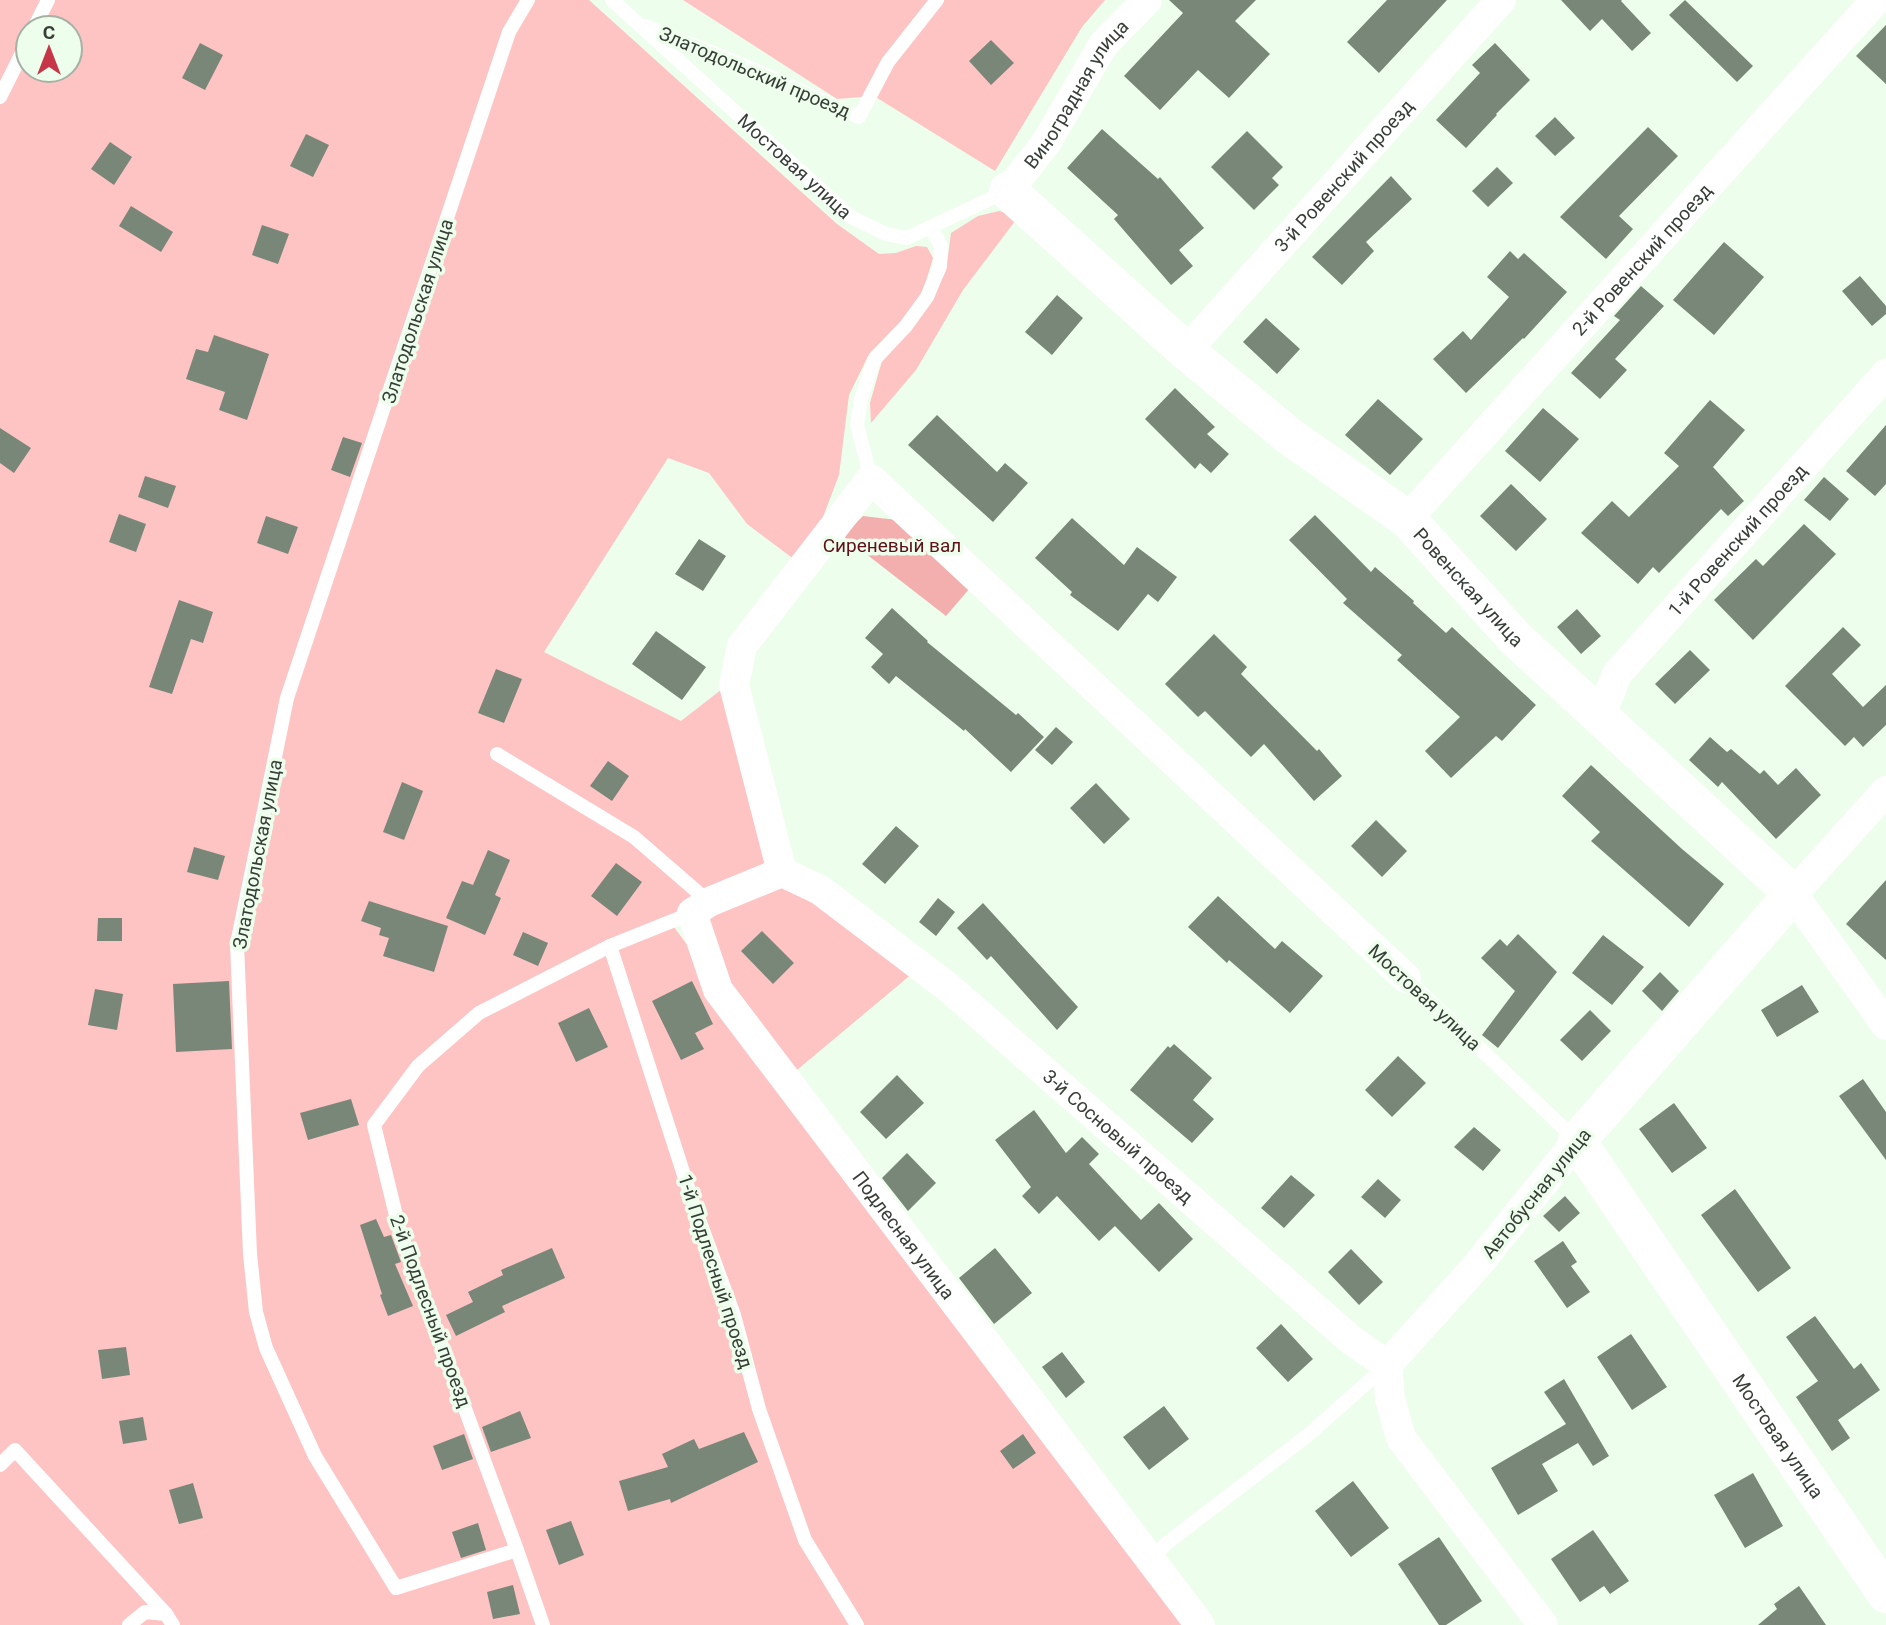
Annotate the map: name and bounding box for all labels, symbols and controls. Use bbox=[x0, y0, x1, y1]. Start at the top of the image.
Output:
north arrow bbox=[14, 14, 84, 84]
street label: Виноградная улица bbox=[1019, 15, 1133, 173]
text: С bbox=[43, 21, 55, 44]
street label: Златодольский проезд bbox=[656, 22, 854, 123]
street label: 3-й Ровенский проезд bbox=[1270, 95, 1418, 257]
street label: Мостовая улица bbox=[733, 109, 856, 224]
street label: 2-й Ровенский проезд bbox=[1568, 179, 1717, 340]
street label: Златодольская улица bbox=[377, 216, 458, 406]
street label: 1-й Ровенский проезд bbox=[1663, 459, 1812, 621]
street label: Ровенская улица bbox=[1409, 523, 1528, 652]
park label: Сиреневый вал bbox=[823, 534, 961, 557]
street label: Златодольская улица bbox=[228, 757, 287, 951]
street label: Мостовая улица bbox=[1364, 939, 1486, 1055]
street label: 3-й Сосновый проезд bbox=[1038, 1065, 1198, 1208]
street label: Автобусная улица bbox=[1477, 1124, 1596, 1263]
street label: Подлесная улица bbox=[848, 1167, 960, 1304]
street label: 1-й Подлесный проезд bbox=[673, 1171, 758, 1371]
street label: 2-й Подлесный проезд bbox=[385, 1212, 476, 1410]
street label: Мостовая улица bbox=[1727, 1370, 1828, 1503]

